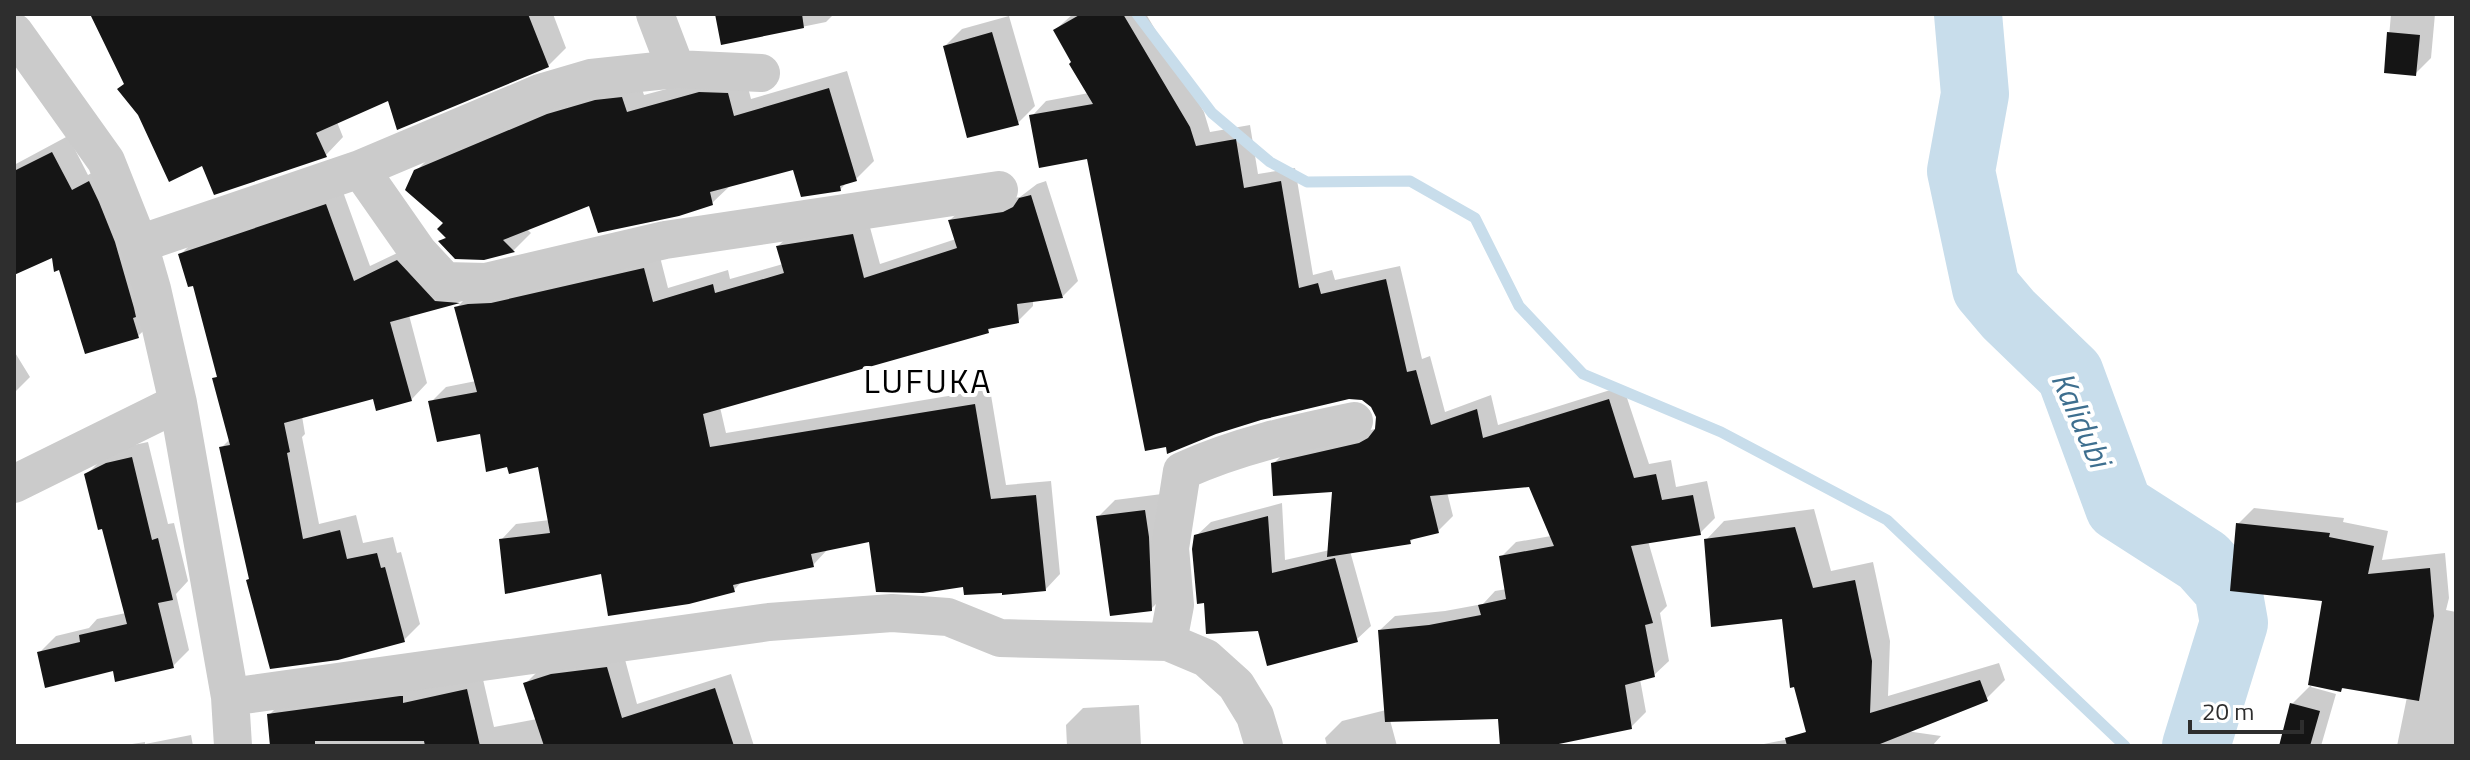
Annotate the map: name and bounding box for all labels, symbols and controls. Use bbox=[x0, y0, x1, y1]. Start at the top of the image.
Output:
district label: LUFUKA bbox=[863, 354, 993, 406]
water label: Kalidubi bbox=[2040, 364, 2126, 478]
scale bar bbox=[2190, 684, 2302, 734]
text: 20 m bbox=[2202, 693, 2254, 729]

